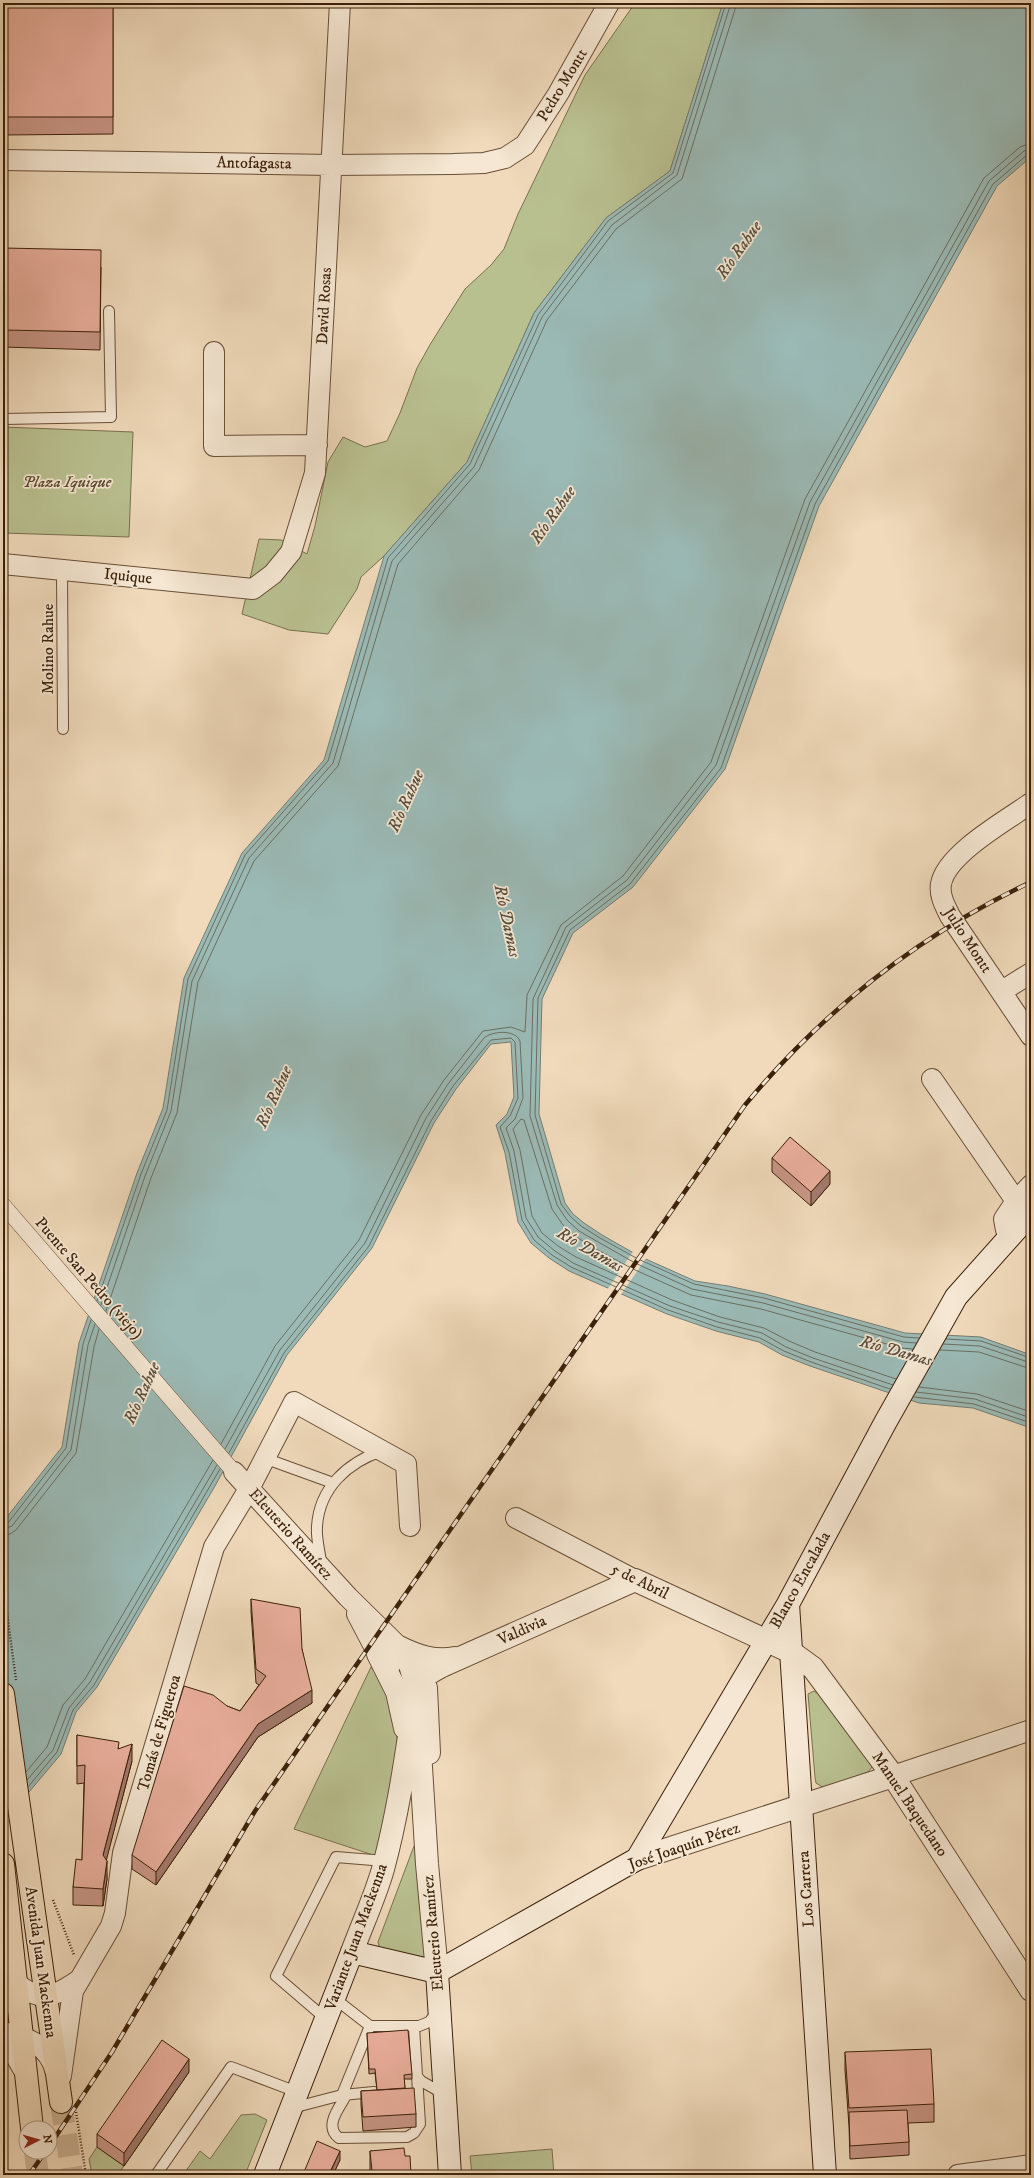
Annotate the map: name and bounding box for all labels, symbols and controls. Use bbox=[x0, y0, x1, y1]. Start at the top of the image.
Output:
street label: Pedro Montt bbox=[532, 45, 592, 125]
street label: Antofagasta bbox=[216, 152, 292, 174]
water label: Río Rahue bbox=[711, 216, 768, 284]
street label: David Rosas bbox=[312, 267, 336, 345]
park label: Plaza Iquique bbox=[23, 472, 112, 492]
water label: Río Rahue bbox=[525, 481, 582, 549]
street label: Iquique bbox=[103, 564, 153, 589]
street label: Molino Rahue bbox=[38, 603, 58, 694]
water label: Río Rahue bbox=[382, 765, 430, 836]
water label: Río Damas bbox=[488, 882, 526, 960]
street label: Julio Montt bbox=[938, 902, 997, 977]
water label: Río Rahue bbox=[250, 1061, 298, 1132]
street label: Puente San Pedro (viejo) bbox=[31, 1213, 147, 1343]
water label: Río Damas bbox=[552, 1222, 628, 1278]
water label: Río Damas bbox=[857, 1330, 935, 1372]
water label: Río Rahue bbox=[118, 1357, 166, 1428]
street label: Eleuterio Ramírez bbox=[245, 1484, 337, 1584]
street label: Blanco Encalada bbox=[765, 1528, 835, 1632]
street label: 5 de Abril bbox=[608, 1558, 672, 1604]
street label: Valdivia bbox=[494, 1610, 549, 1650]
street label: Tomás de Figueroa bbox=[133, 1672, 185, 1794]
street label: Manuel Baquedano bbox=[868, 1748, 953, 1860]
street label: José Joaquín Pérez bbox=[624, 1818, 742, 1875]
street label: Los Carrera bbox=[793, 1850, 819, 1928]
street label: Variante Juan Mackenna bbox=[320, 1861, 392, 2014]
street label: Eleuterio Ramírez bbox=[418, 1874, 448, 1992]
street label: Avenida Juan Mackenna bbox=[20, 1885, 62, 2039]
north arrow bbox=[18, 2120, 58, 2160]
text: N bbox=[40, 2134, 54, 2144]

